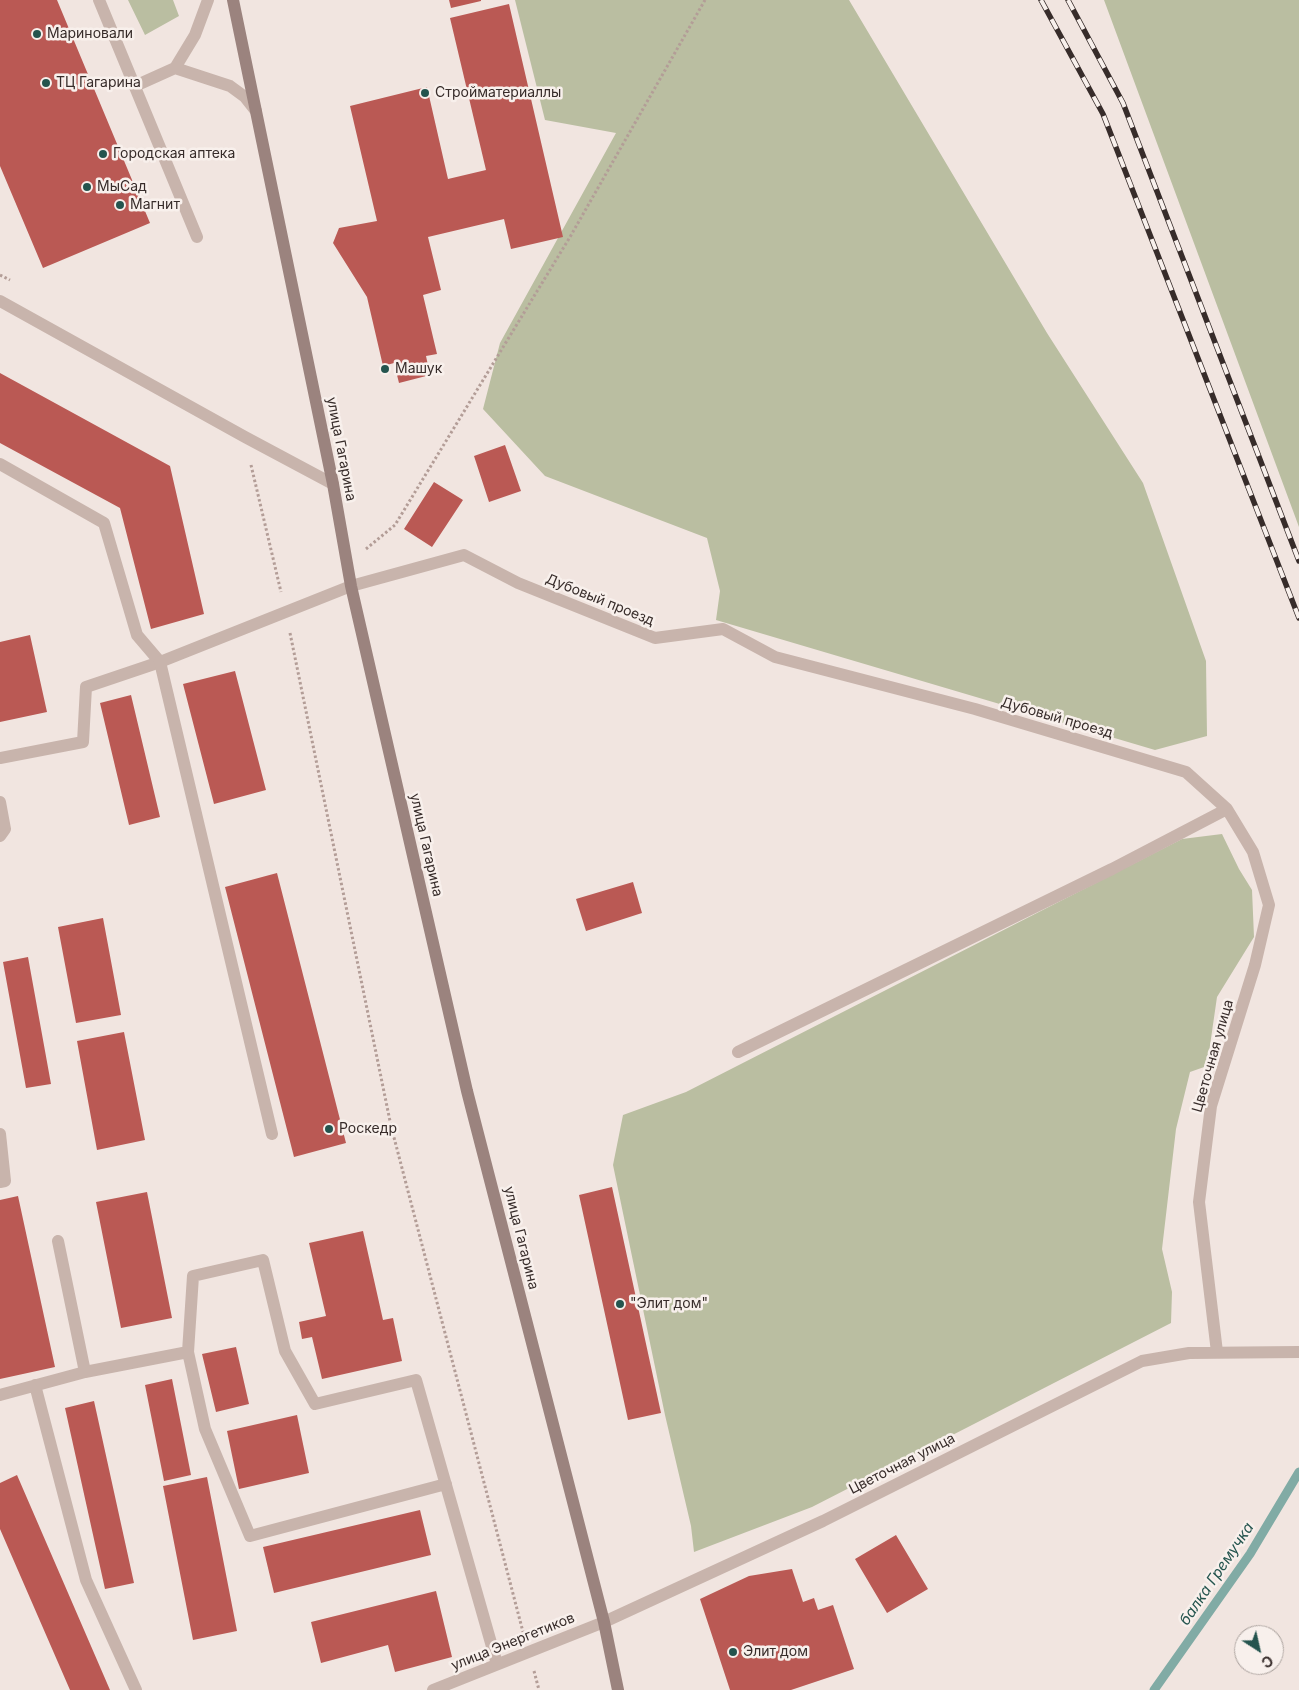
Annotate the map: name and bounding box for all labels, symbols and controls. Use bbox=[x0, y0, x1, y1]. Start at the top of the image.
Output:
place label: Мариновали bbox=[47, 26, 133, 42]
marker: Мариновали bbox=[31, 28, 43, 40]
place label: ТЦ Гагарина bbox=[56, 75, 141, 91]
marker: ТЦ Гагарина bbox=[40, 77, 52, 89]
place label: Стройматериаллы bbox=[435, 85, 561, 101]
marker: Стройматериаллы bbox=[419, 87, 431, 99]
place label: Городская аптека bbox=[113, 146, 235, 162]
marker: Городская аптека bbox=[97, 148, 109, 160]
place label: МыСад bbox=[97, 179, 147, 195]
marker: МыСад bbox=[81, 181, 93, 193]
place label: Магнит bbox=[130, 197, 180, 213]
marker: Магнит bbox=[114, 199, 126, 211]
place label: Машук bbox=[395, 361, 442, 377]
marker: Машук bbox=[379, 363, 391, 375]
street label: улица Гагарина bbox=[323, 396, 359, 502]
street label: Дубовый проезд bbox=[543, 571, 657, 629]
street label: Дубовый проезд bbox=[999, 694, 1115, 742]
street label: улица Гагарина bbox=[406, 792, 446, 898]
street label: Цветочная улица bbox=[1189, 998, 1237, 1114]
place label: Роскедр bbox=[339, 1121, 397, 1137]
marker: Роскедр bbox=[323, 1123, 335, 1135]
street label: улица Гагарина bbox=[500, 1185, 542, 1291]
place label: "Элит дом" bbox=[630, 1296, 708, 1312]
marker: "Элит дом" bbox=[614, 1298, 626, 1310]
street label: Цветочная улица bbox=[846, 1430, 958, 1498]
water label: балка Гремучка bbox=[1176, 1519, 1258, 1629]
street label: улица Энергетиков bbox=[449, 1610, 577, 1674]
north arrow bbox=[1234, 1625, 1284, 1675]
place label: Элит дом bbox=[743, 1644, 808, 1660]
marker: Элит дом bbox=[727, 1646, 739, 1658]
text: С bbox=[1258, 1652, 1276, 1672]

